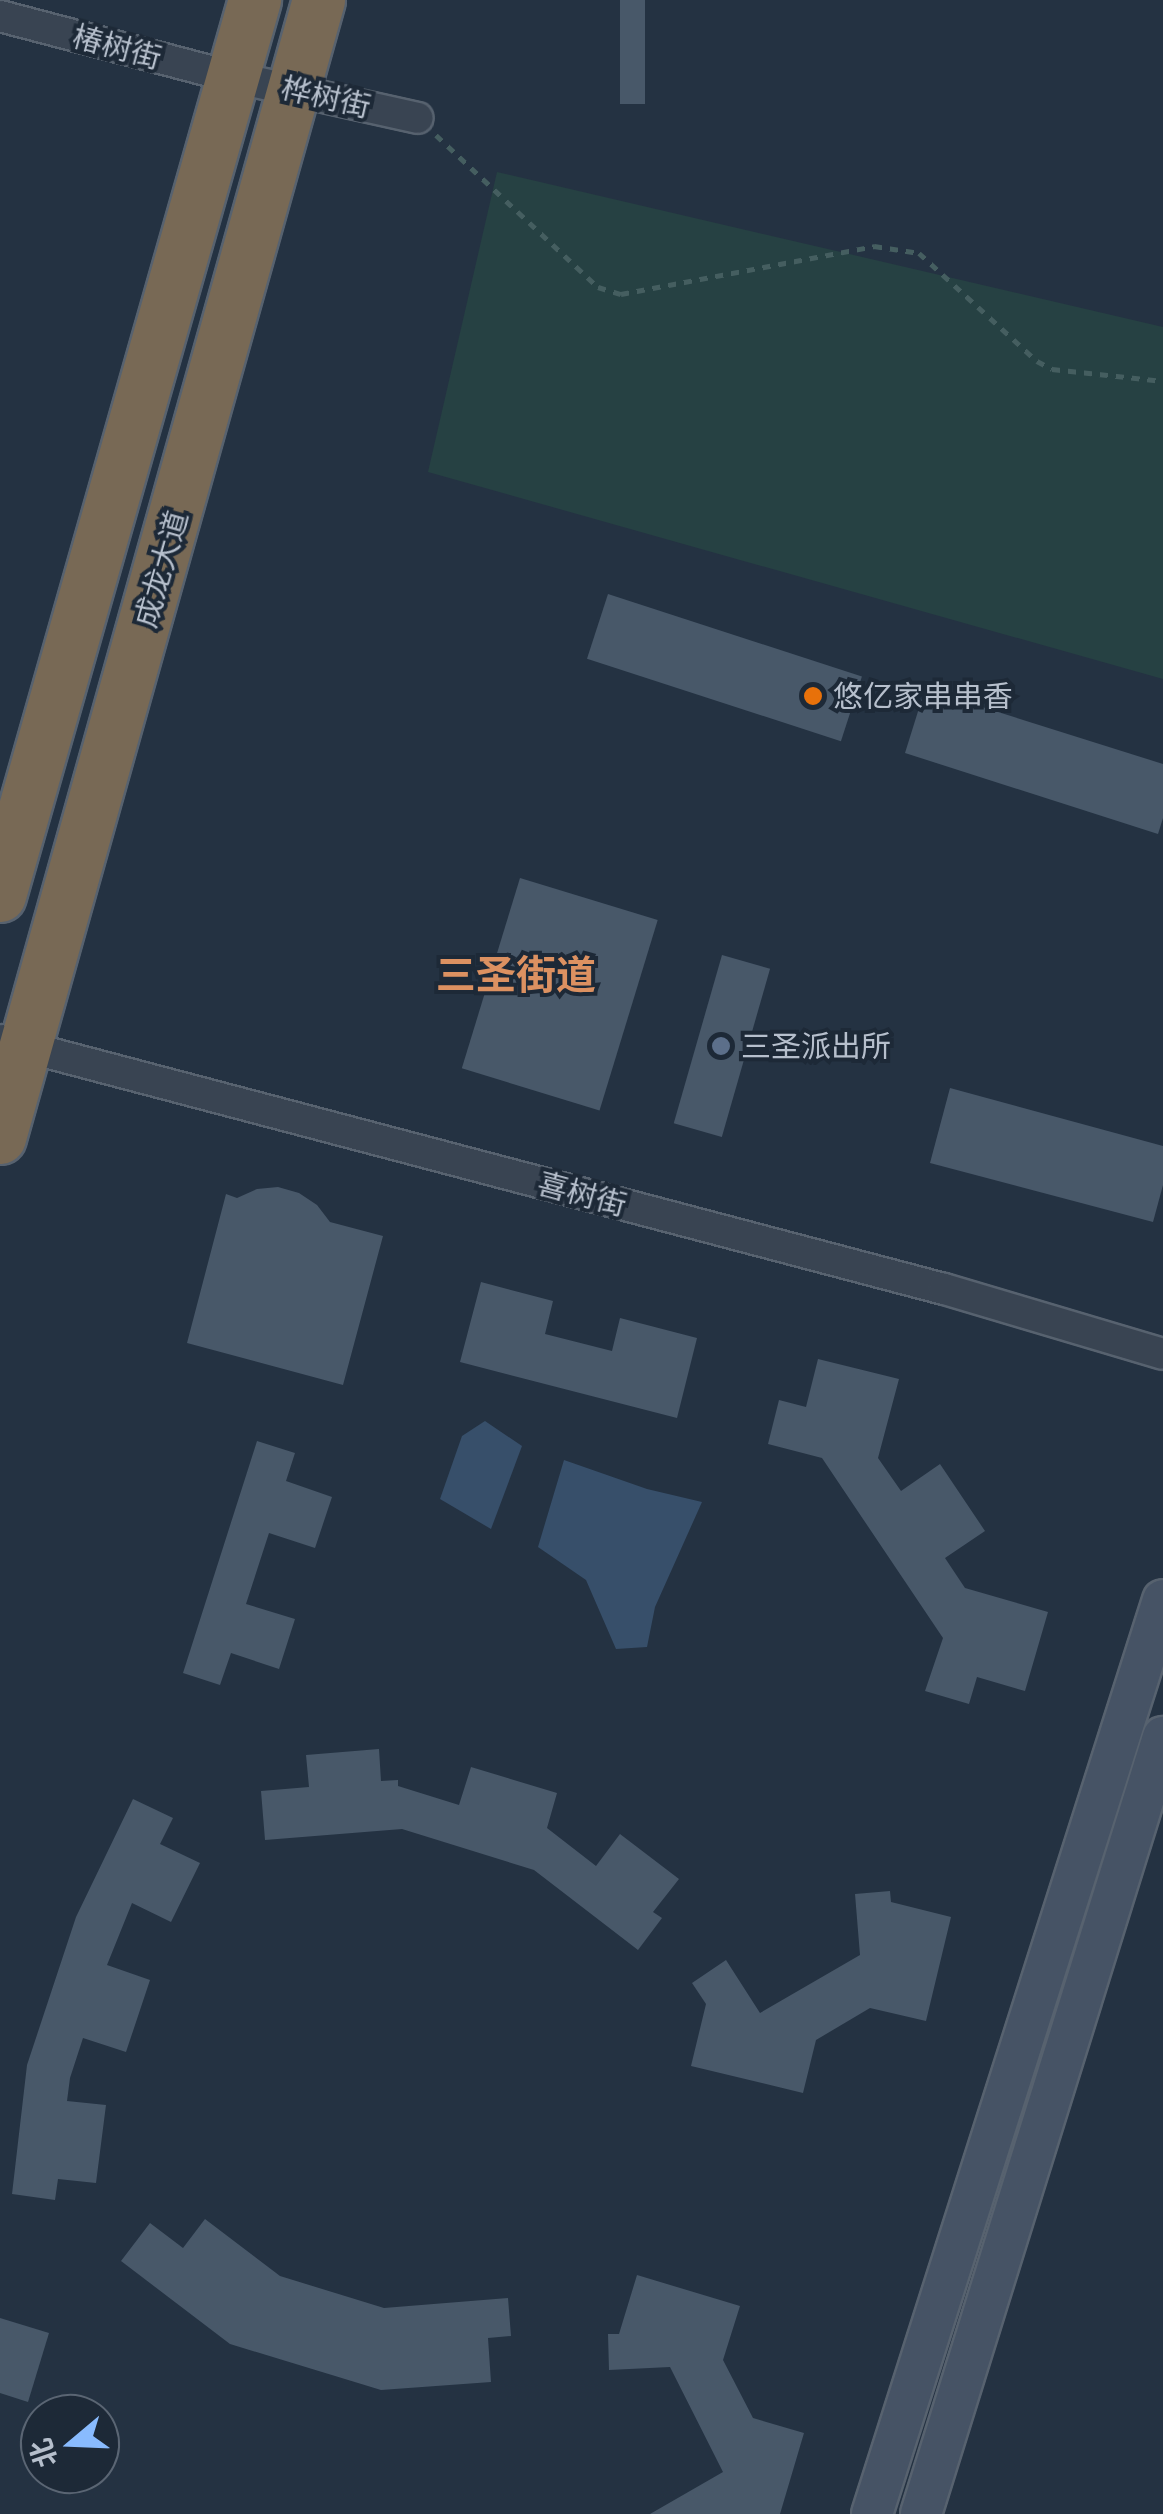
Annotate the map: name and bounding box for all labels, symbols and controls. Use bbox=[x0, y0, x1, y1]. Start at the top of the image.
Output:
street label: 椿树街 bbox=[69, 18, 165, 76]
street label: 桦树街 bbox=[278, 69, 374, 125]
street label: 成龙大道 bbox=[127, 506, 195, 632]
place label: 悠亿家串串香 bbox=[833, 678, 1013, 714]
marker: 悠亿家串串香 bbox=[802, 685, 824, 707]
district label: 三圣街道 bbox=[436, 950, 596, 998]
place label: 三圣派出所 bbox=[741, 1028, 891, 1064]
marker: 三圣派出所 bbox=[710, 1035, 732, 1057]
street label: 喜树街 bbox=[534, 1165, 630, 1223]
north arrow bbox=[20, 2394, 120, 2494]
text: 北 bbox=[22, 2434, 64, 2472]

